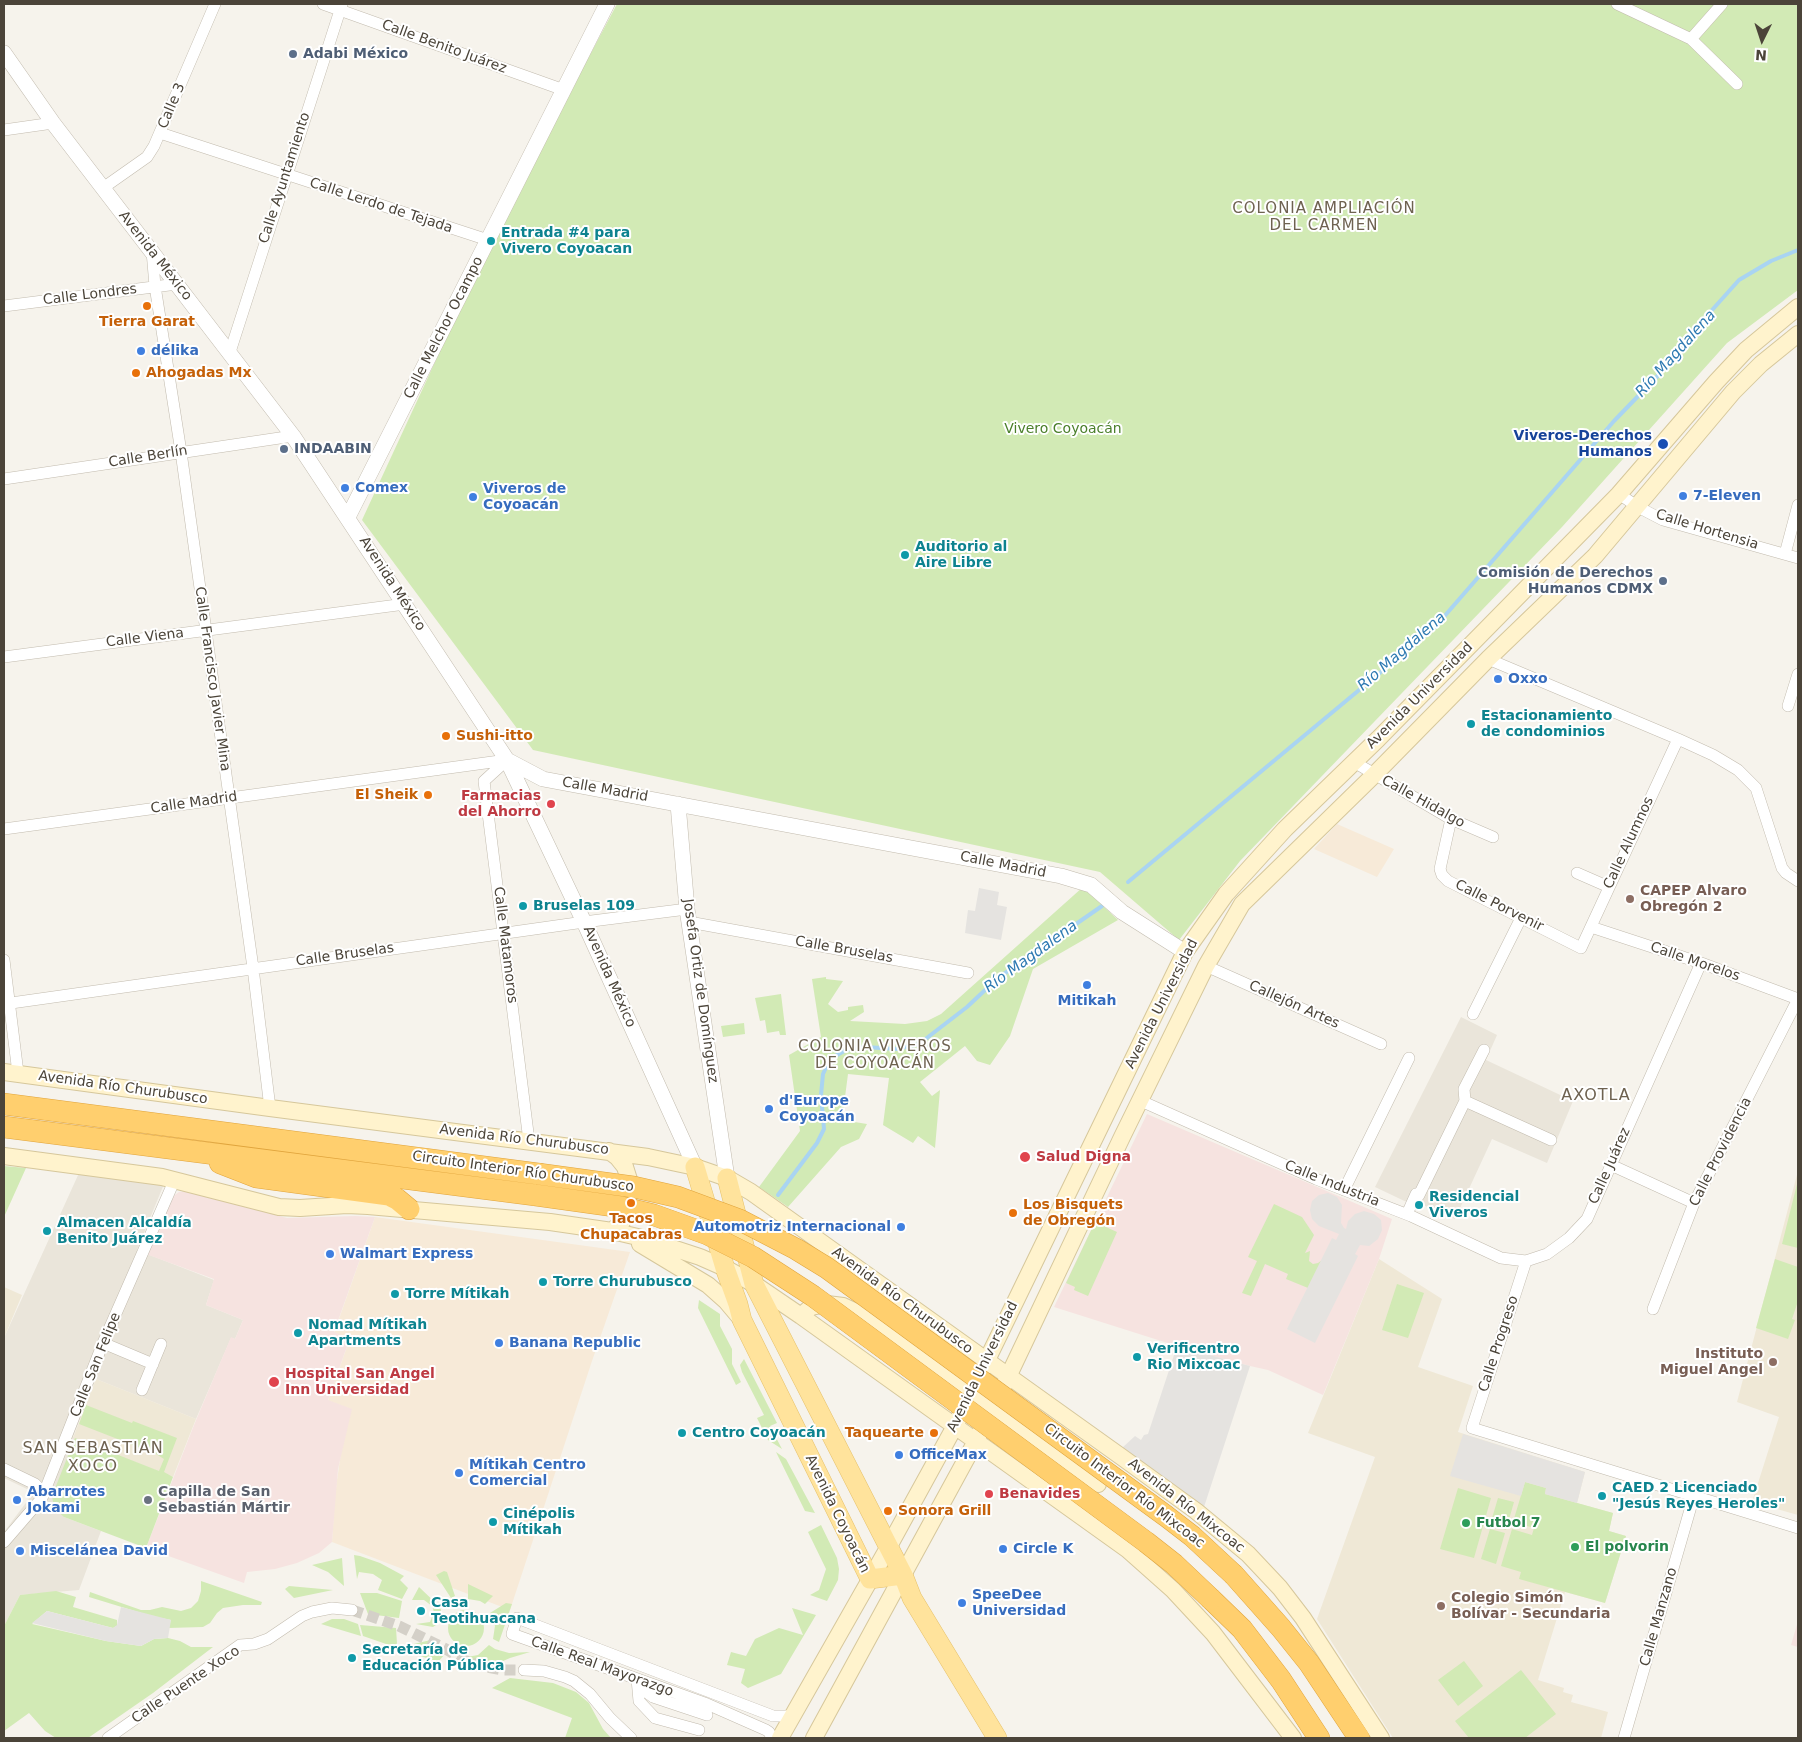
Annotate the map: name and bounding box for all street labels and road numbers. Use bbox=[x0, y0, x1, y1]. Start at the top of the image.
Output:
street label: Calle Benito Juárez bbox=[379, 17, 509, 77]
street label: Calle 3 bbox=[155, 81, 189, 131]
street label: Calle Ayuntamiento bbox=[256, 110, 314, 246]
street label: Calle Lerdo de Tejada bbox=[307, 175, 455, 237]
street label: Avenida México bbox=[115, 208, 195, 304]
street label: Calle Melchor Ocampo bbox=[401, 254, 487, 402]
street label: Calle Londres bbox=[42, 281, 138, 309]
street label: Calle Berlín bbox=[107, 442, 189, 472]
street label: Calle Hortensia bbox=[1653, 506, 1761, 554]
street label: Avenida México bbox=[355, 534, 429, 634]
street label: Calle Francisco Javier Mina bbox=[191, 586, 233, 772]
street label: Calle Viena bbox=[105, 625, 185, 651]
street label: Avenida Universidad bbox=[1363, 639, 1477, 753]
street label: Calle Hidalgo bbox=[1379, 772, 1467, 832]
street label: Calle Madrid bbox=[561, 774, 649, 806]
street label: Calle Madrid bbox=[150, 789, 238, 817]
street label: Calle Alumnos bbox=[1600, 794, 1658, 892]
street label: Calle Madrid bbox=[959, 848, 1047, 882]
street label: Calle Porvenir bbox=[1452, 877, 1546, 935]
street label: Calle Matamoros bbox=[490, 886, 520, 1004]
street label: Josefa Ortiz de Domínguez bbox=[679, 898, 721, 1084]
street label: Avenida México bbox=[579, 924, 639, 1030]
street label: Calle Bruselas bbox=[794, 933, 894, 967]
street label: Avenida Universidad bbox=[1122, 936, 1202, 1072]
street label: Calle Morelos bbox=[1648, 939, 1742, 985]
street label: Calle Bruselas bbox=[295, 940, 395, 970]
street label: Callejón Artes bbox=[1246, 978, 1342, 1032]
street label: Avenida Río Churubusco bbox=[37, 1068, 209, 1108]
street label: Calle Providencia bbox=[1686, 1095, 1756, 1209]
street label: Avenida Río Churubusco bbox=[438, 1121, 610, 1159]
street label: Calle Juárez bbox=[1586, 1125, 1634, 1207]
street label: Circuito Interior Río Churubusco bbox=[411, 1148, 635, 1196]
street label: Calle Industria bbox=[1282, 1157, 1382, 1211]
street label: Avenida Río Churubusco bbox=[828, 1244, 976, 1358]
street label: Calle Progreso bbox=[1476, 1294, 1522, 1394]
street label: Avenida Universidad bbox=[944, 1299, 1022, 1435]
street label: Calle San Felipe bbox=[67, 1310, 125, 1420]
street label: Circuito Interior Río Mixcoac bbox=[1040, 1420, 1208, 1552]
street label: Avenida Coyoacán bbox=[801, 1452, 873, 1576]
street label: Avenida Río Mixcoac bbox=[1124, 1455, 1248, 1557]
street label: Calle Manzano bbox=[1637, 1566, 1681, 1668]
street label: Calle Real Mayorazgo bbox=[528, 1633, 676, 1701]
street label: Calle Puente Xoco bbox=[129, 1643, 243, 1727]

